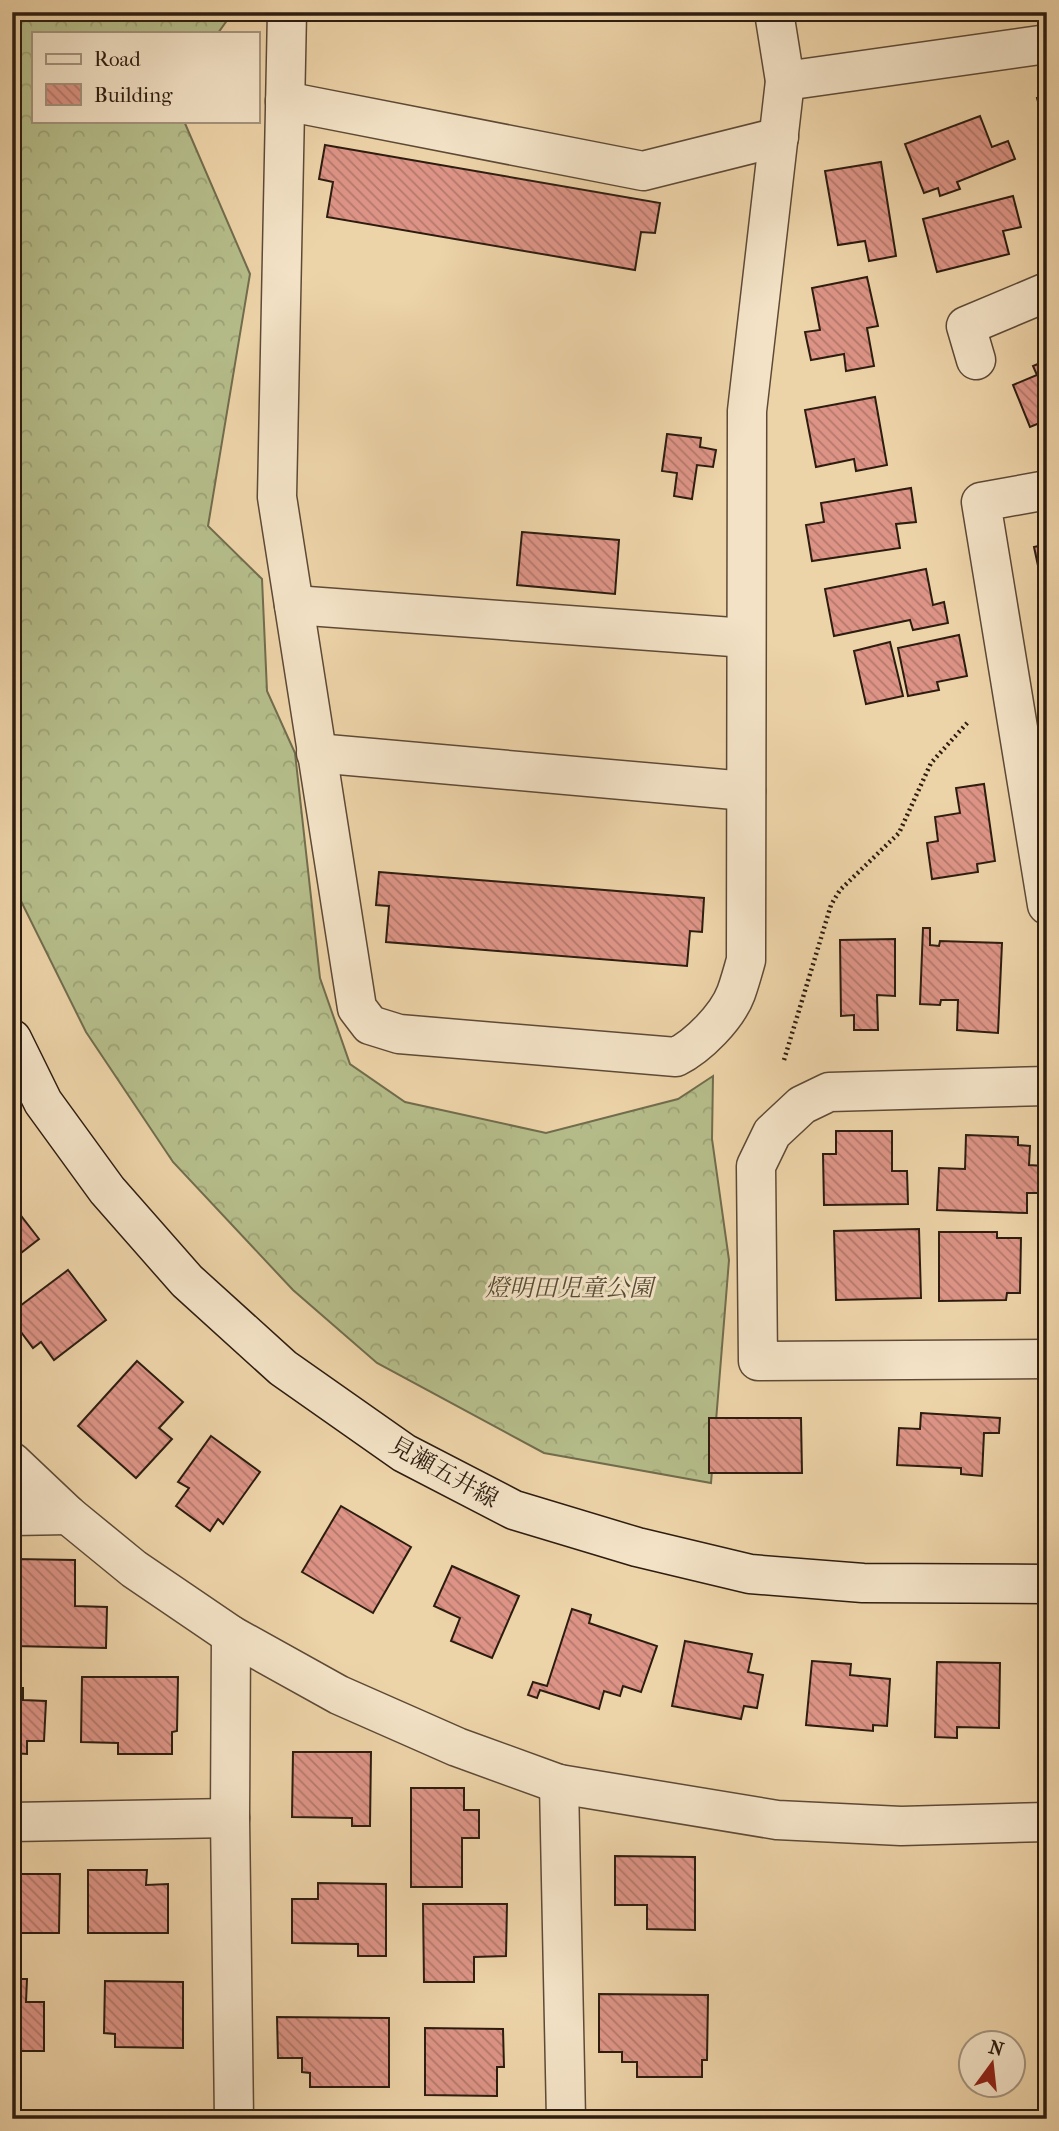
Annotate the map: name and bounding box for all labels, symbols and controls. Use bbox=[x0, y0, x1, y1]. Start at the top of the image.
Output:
legend bbox=[32, 32, 259, 122]
text: Road bbox=[94, 47, 141, 71]
text: Building bbox=[94, 83, 173, 107]
park label: 燈明田児童公園 bbox=[485, 1274, 657, 1302]
street label: 見瀬五井線 bbox=[385, 1431, 503, 1513]
north arrow bbox=[958, 2030, 1028, 2100]
text: N bbox=[986, 2036, 1007, 2061]

